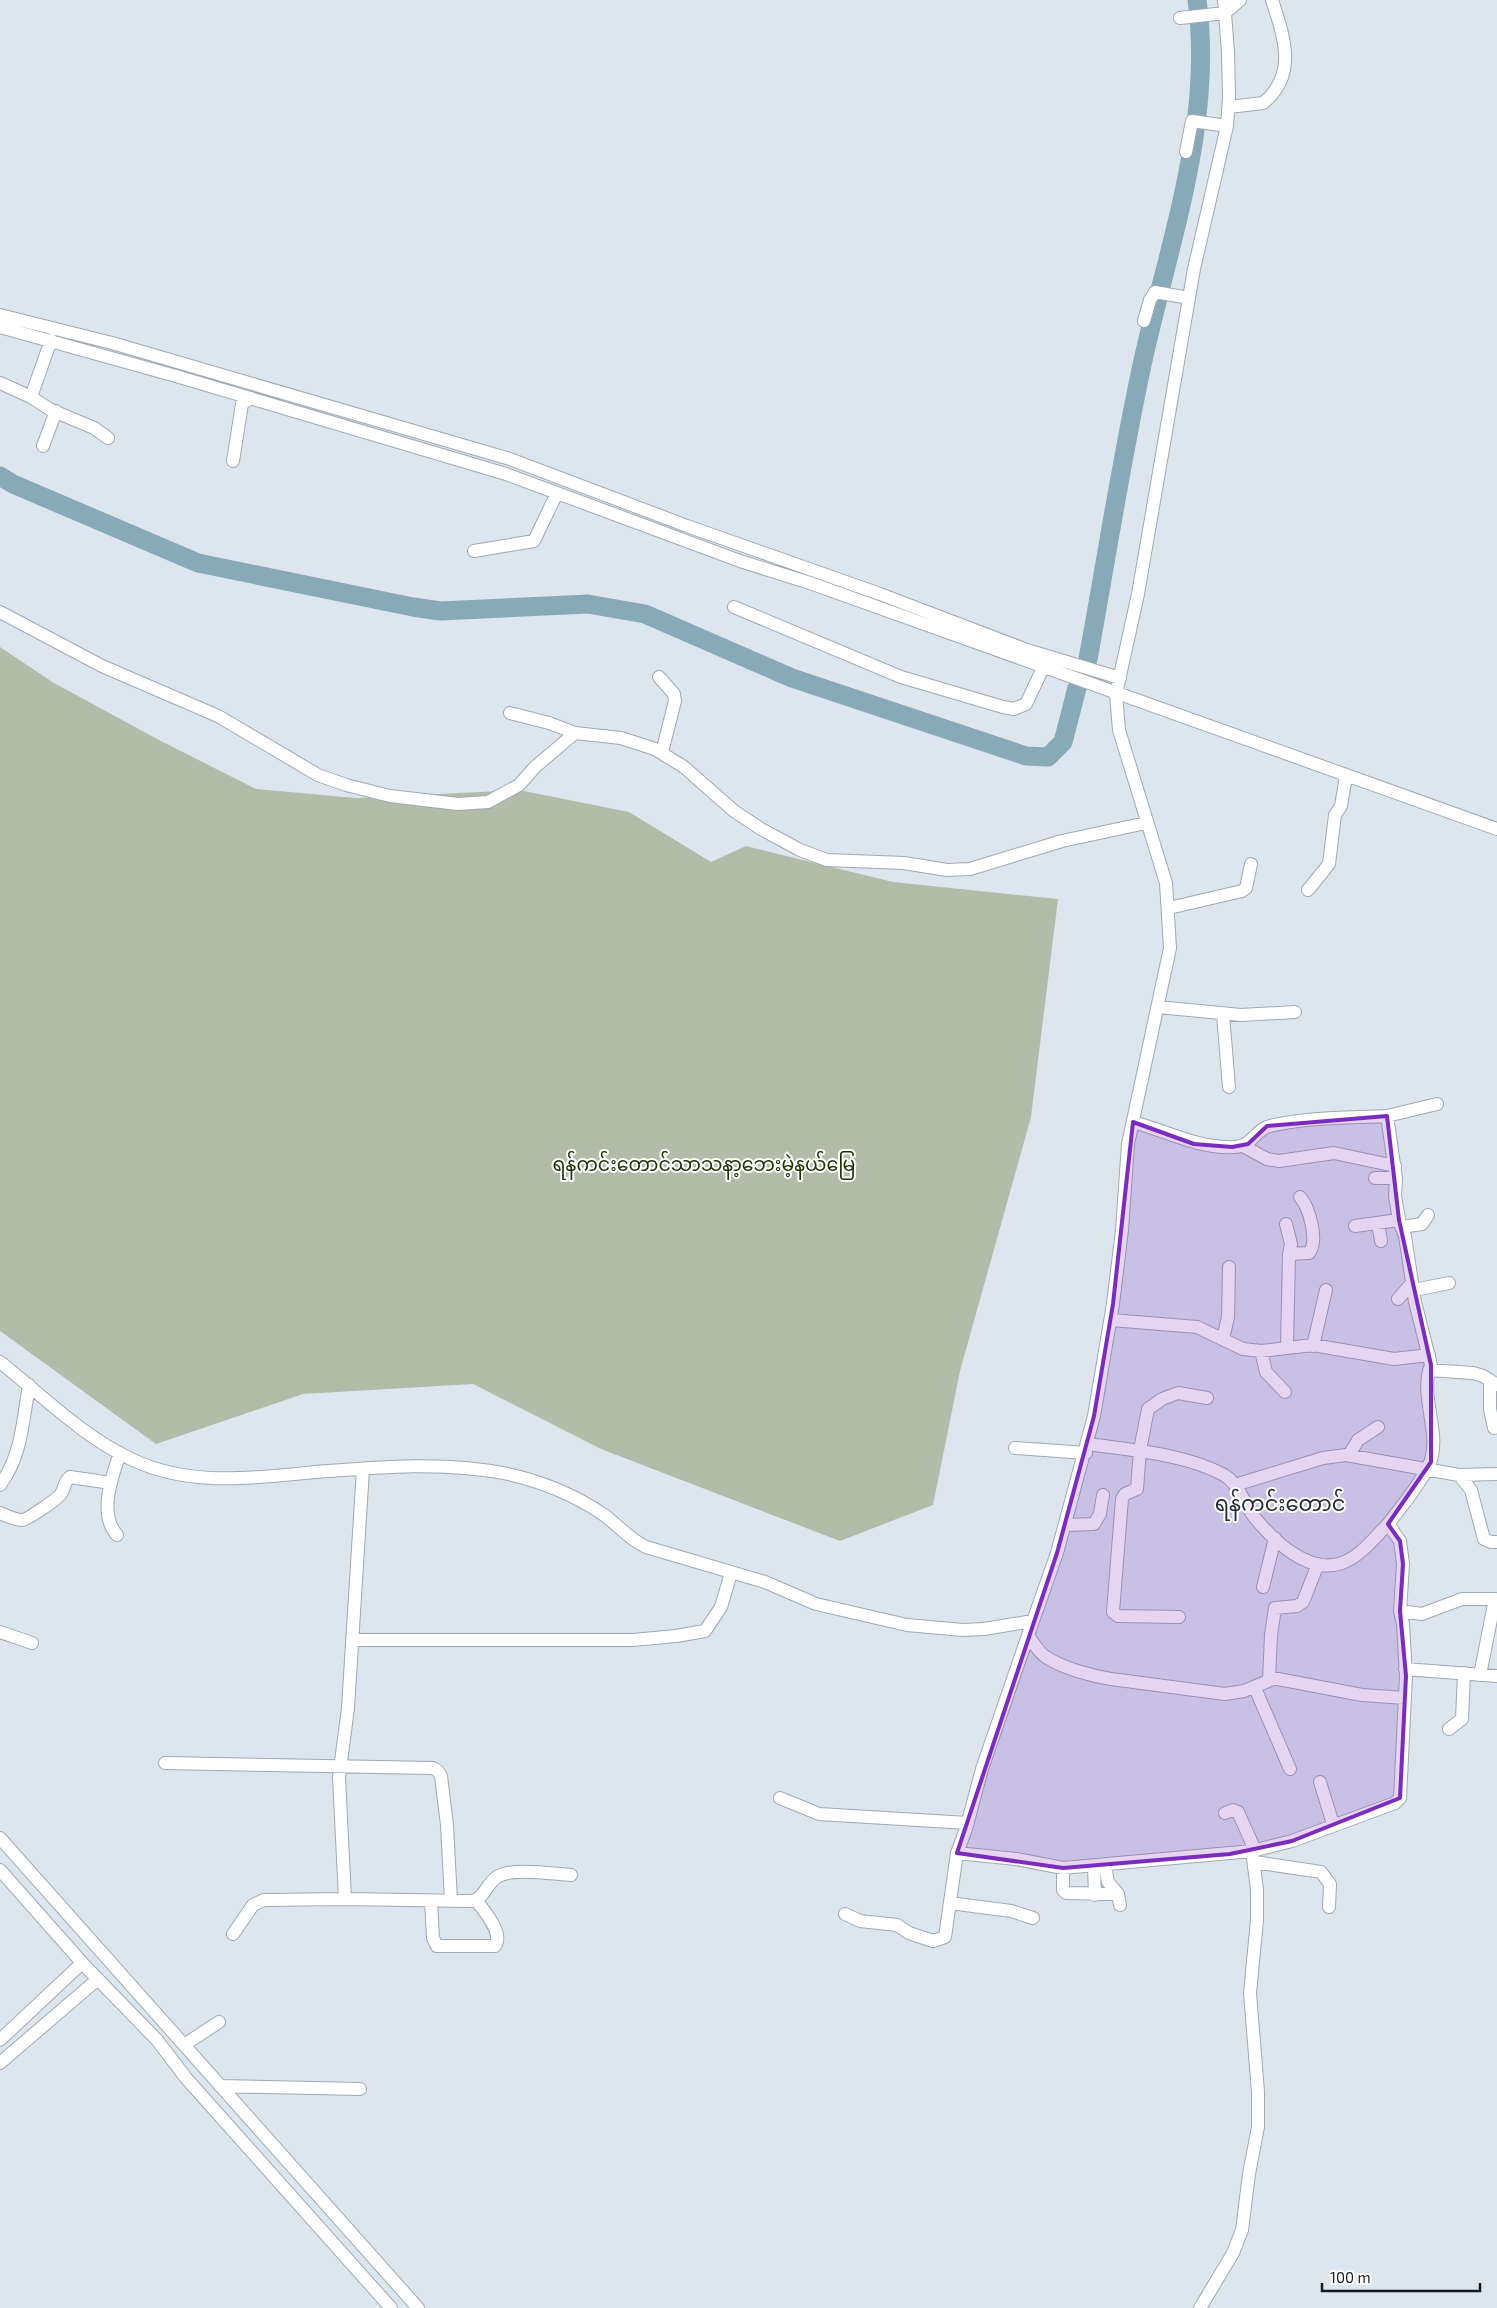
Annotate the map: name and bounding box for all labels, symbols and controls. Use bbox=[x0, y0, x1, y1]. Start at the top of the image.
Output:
park label: ရန်ကင်းတောင်သာသနာ့ဘေးမဲ့နယ်မြေ bbox=[553, 1150, 855, 1180]
district label: ရန်ကင်းတောင် bbox=[1215, 1488, 1345, 1521]
scale bar bbox=[1322, 2260, 1480, 2292]
text: 100 m bbox=[1330, 2268, 1371, 2286]

